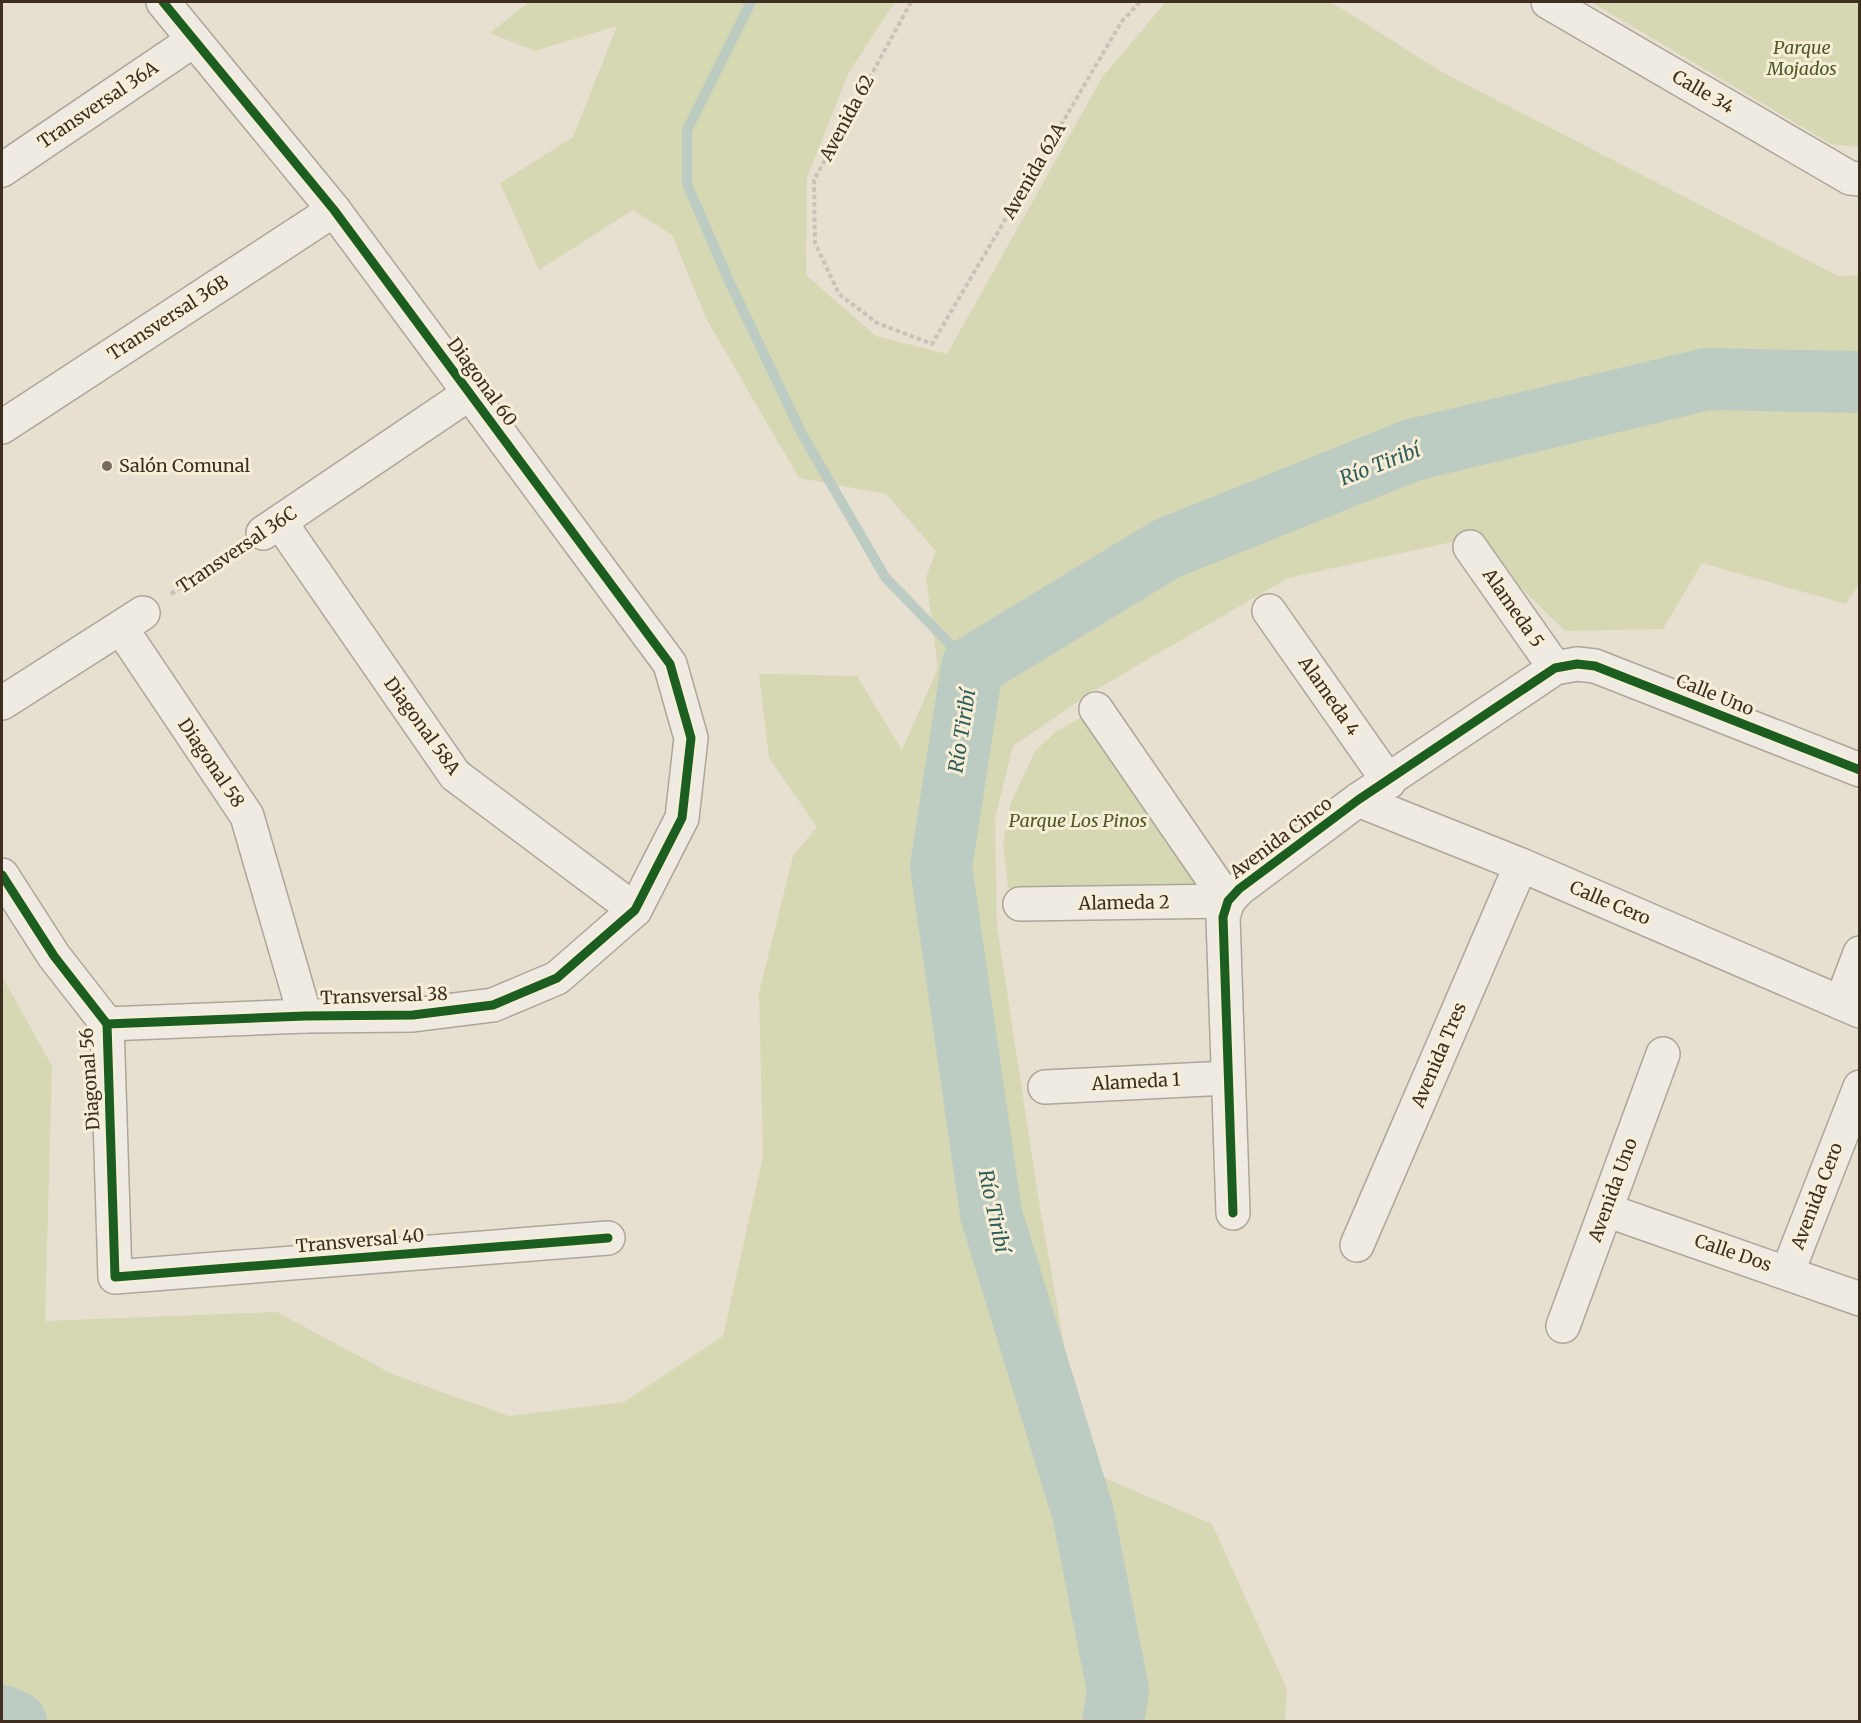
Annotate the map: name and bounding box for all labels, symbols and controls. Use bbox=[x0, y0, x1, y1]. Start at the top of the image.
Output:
park label: Parque Mojados bbox=[1766, 36, 1837, 80]
street label: Transversal 36A bbox=[33, 56, 163, 153]
street label: Calle 34 bbox=[1668, 65, 1738, 118]
street label: Avenida 62 bbox=[814, 71, 879, 166]
street label: Avenida 62A bbox=[996, 118, 1070, 224]
street label: Transversal 36B bbox=[103, 270, 232, 365]
street label: Diagonal 60 bbox=[442, 333, 522, 431]
water label: Río Tiribí bbox=[1336, 436, 1426, 490]
place label: Salón Comunal bbox=[119, 454, 250, 477]
marker: Salón Comunal bbox=[100, 459, 114, 473]
street label: Transversal 36C bbox=[172, 501, 301, 598]
street label: Alameda 5 bbox=[1477, 563, 1549, 652]
street label: Alameda 4 bbox=[1293, 651, 1365, 740]
street label: Calle Uno bbox=[1673, 669, 1757, 721]
street label: Diagonal 58A bbox=[379, 672, 466, 779]
water label: Río Tiribí bbox=[943, 685, 981, 775]
street label: Diagonal 58 bbox=[173, 714, 250, 812]
street label: Avenida Cinco bbox=[1224, 792, 1336, 884]
park label: Parque Los Pinos bbox=[1009, 809, 1147, 832]
street label: Calle Cero bbox=[1566, 875, 1654, 930]
street label: Alameda 2 bbox=[1077, 890, 1170, 915]
street label: Transversal 38 bbox=[320, 982, 448, 1009]
street label: Avenida Tres bbox=[1406, 999, 1471, 1112]
street label: Diagonal 56 bbox=[74, 1027, 105, 1131]
street label: Alameda 1 bbox=[1090, 1068, 1181, 1095]
street label: Avenida Uno bbox=[1583, 1135, 1642, 1246]
street label: Avenida Cero bbox=[1785, 1139, 1847, 1253]
water label: Río Tiribí bbox=[973, 1167, 1016, 1257]
street label: Transversal 40 bbox=[295, 1223, 425, 1258]
street label: Calle Dos bbox=[1692, 1229, 1775, 1276]

